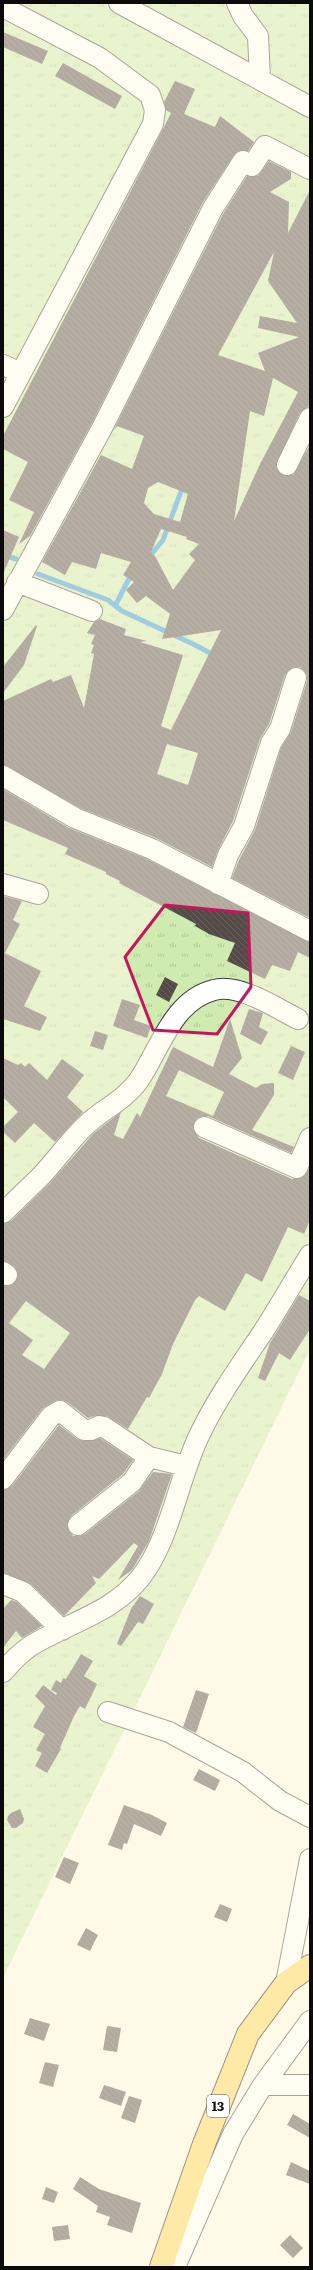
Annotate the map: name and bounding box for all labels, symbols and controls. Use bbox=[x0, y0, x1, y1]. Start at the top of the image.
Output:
road number: 13 bbox=[207, 2095, 229, 2117]

